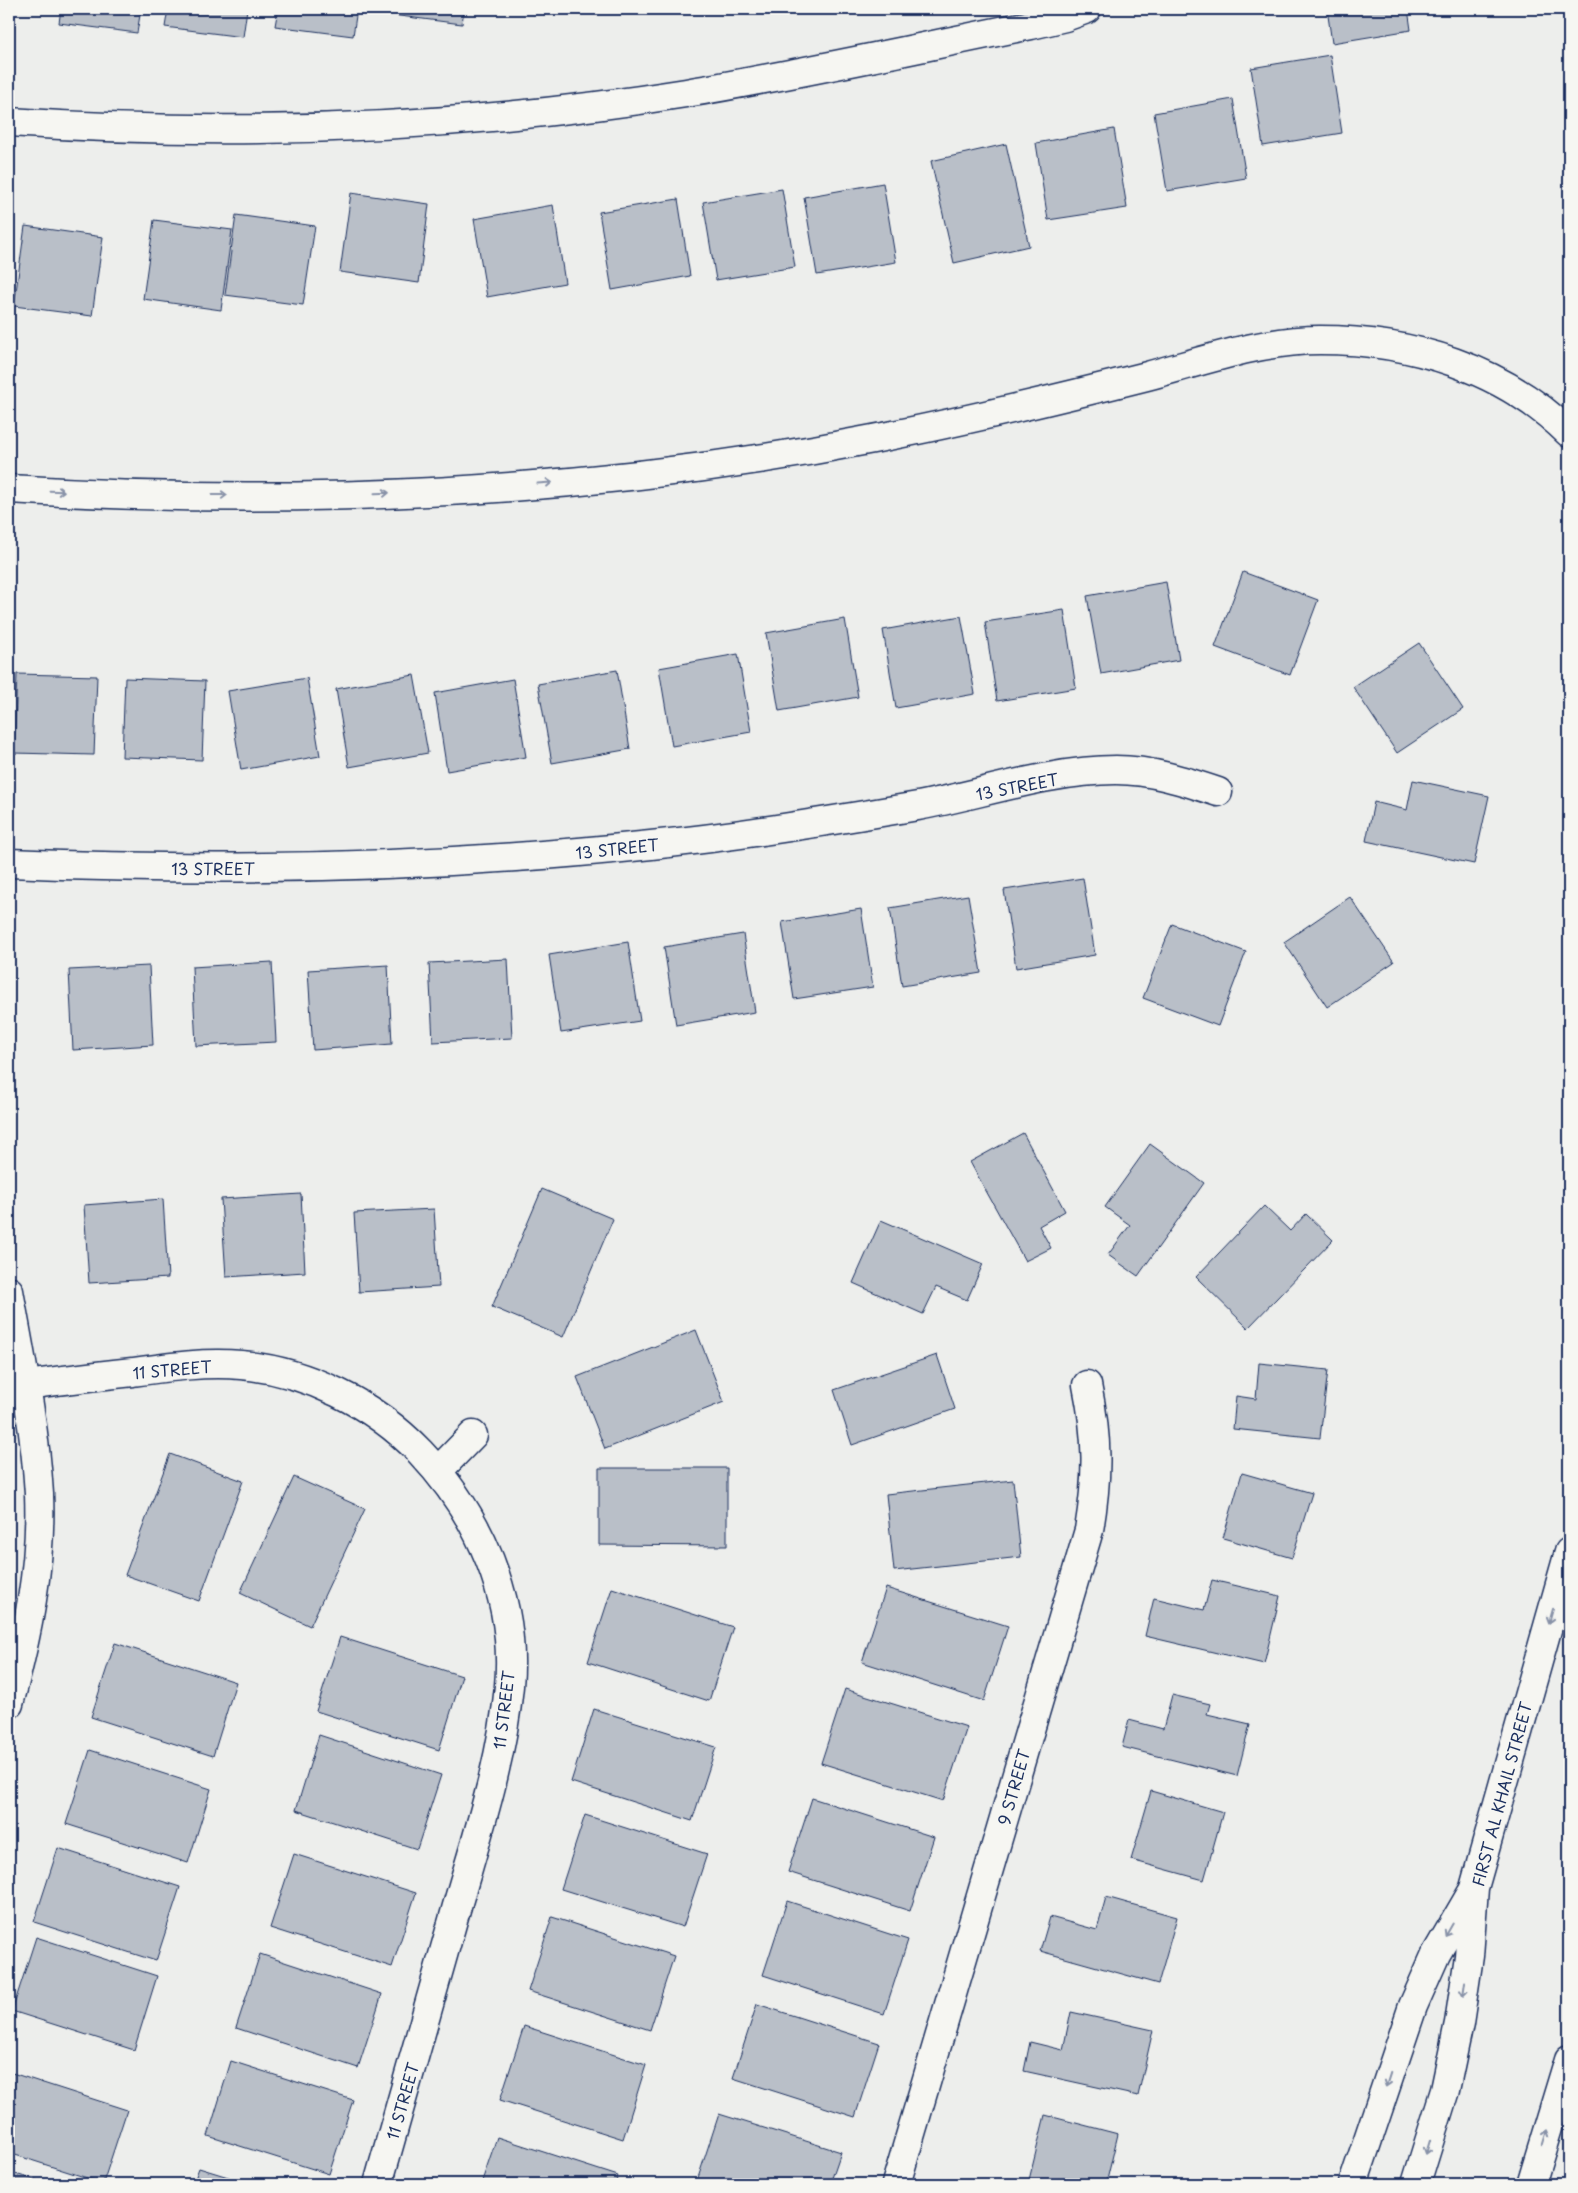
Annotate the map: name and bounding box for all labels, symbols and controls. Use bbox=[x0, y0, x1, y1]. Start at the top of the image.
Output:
one-way arrow bbox=[536, 479, 552, 488]
one-way arrow bbox=[49, 486, 65, 496]
one-way arrow bbox=[374, 489, 390, 498]
one-way arrow bbox=[212, 490, 228, 500]
street label: 13 STREET bbox=[974, 766, 1060, 806]
street label: 13 STREET bbox=[574, 832, 660, 864]
street label: 13 STREET bbox=[171, 856, 255, 880]
street label: 11 STREET bbox=[132, 1354, 213, 1384]
one-way arrow bbox=[1546, 1608, 1556, 1624]
street label: 11 STREET bbox=[486, 1669, 520, 1751]
street label: FIRST AL KHAIL STREET bbox=[1465, 1699, 1537, 1889]
street label: 9 STREET bbox=[991, 1746, 1035, 1828]
one-way arrow bbox=[1444, 1923, 1454, 1937]
one-way arrow bbox=[1459, 1981, 1469, 1997]
street label: 11 STREET bbox=[380, 2060, 424, 2142]
one-way arrow bbox=[1382, 2072, 1392, 2088]
one-way arrow bbox=[1541, 2130, 1551, 2146]
one-way arrow bbox=[1422, 2139, 1432, 2155]

